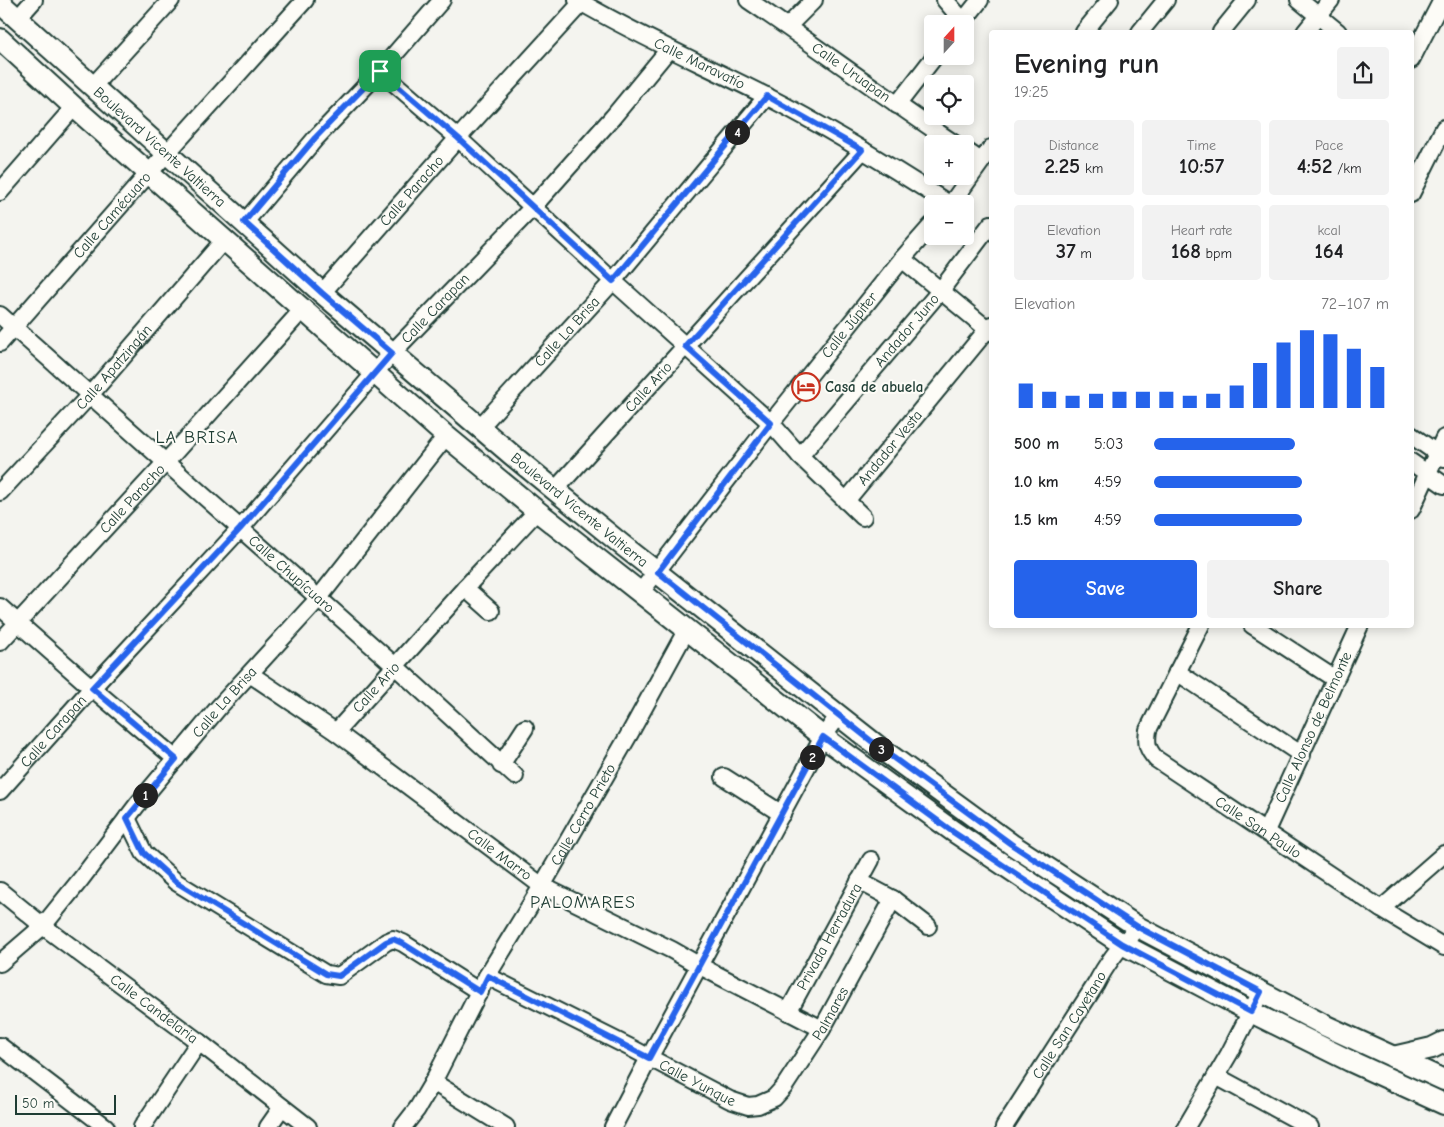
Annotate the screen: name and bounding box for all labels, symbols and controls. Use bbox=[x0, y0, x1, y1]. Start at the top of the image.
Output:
north arrow bbox=[924, 15, 974, 65]
map controls bbox=[924, 15, 974, 245]
street label: Calle Maravatío bbox=[651, 34, 748, 93]
street label: Calle Uruapan bbox=[809, 38, 894, 106]
button: share bbox=[1337, 47, 1389, 99]
text: Evening run bbox=[1014, 48, 1159, 80]
pin bbox=[359, 50, 401, 92]
icon: arrive bbox=[366, 57, 394, 85]
button: locate bbox=[924, 75, 974, 125]
street label: Boulevard Vicente Valtierra bbox=[90, 83, 230, 211]
text: 19:25 bbox=[1014, 83, 1049, 101]
pin: 4 bbox=[724, 120, 750, 144]
text: 4 bbox=[734, 124, 741, 141]
button: + bbox=[924, 135, 974, 185]
text: Distance bbox=[1049, 137, 1099, 154]
text: Time bbox=[1187, 137, 1216, 154]
text: Pace bbox=[1315, 137, 1343, 154]
street label: Calle Paracho bbox=[376, 152, 448, 230]
text: 2.25 bbox=[1044, 154, 1080, 178]
text: 10:57 bbox=[1179, 154, 1224, 178]
text: 4:52 bbox=[1297, 154, 1332, 178]
text: km bbox=[1080, 160, 1103, 177]
text: /km bbox=[1332, 160, 1362, 177]
street label: Calle Camécuaro bbox=[69, 168, 155, 262]
button: − bbox=[924, 195, 974, 245]
text: Elevation bbox=[1047, 222, 1101, 239]
text: Heart rate bbox=[1171, 222, 1232, 239]
text: kcal bbox=[1317, 222, 1341, 239]
text: 37 bbox=[1056, 239, 1076, 263]
text: 168 bbox=[1171, 239, 1201, 263]
text: 164 bbox=[1315, 239, 1344, 263]
text: m bbox=[1076, 245, 1092, 262]
text: bpm bbox=[1201, 245, 1232, 262]
street label: Calle Carapan bbox=[397, 270, 473, 347]
street label: Calle Júpiter bbox=[817, 288, 881, 362]
street label: Andador Juno bbox=[871, 290, 943, 371]
street label: Calle La Brisa bbox=[530, 293, 603, 371]
text: Elevation bbox=[1014, 295, 1075, 313]
text: 72–107 m bbox=[1321, 295, 1389, 313]
street label: Calle Apatzingán bbox=[72, 321, 156, 413]
street label: Calle Ario bbox=[621, 358, 676, 416]
hotel icon: Casa de abuela bbox=[791, 372, 821, 402]
place label: Casa de abuela bbox=[825, 378, 923, 396]
street label: Andador Vesta bbox=[854, 406, 926, 489]
district label: LA BRISA bbox=[156, 427, 238, 448]
text: 500 m bbox=[1014, 435, 1059, 453]
text: 5:03 bbox=[1094, 435, 1123, 453]
street label: Boulevard Vicente Valtierra bbox=[507, 449, 652, 571]
street label: Calle Paracho bbox=[96, 460, 169, 537]
text: 1.0 km bbox=[1014, 473, 1059, 491]
text: 4:59 bbox=[1094, 473, 1122, 491]
text: 1.5 km bbox=[1014, 511, 1058, 529]
text: 4:59 bbox=[1094, 511, 1122, 529]
street label: Calle Chupícuaro bbox=[245, 531, 338, 617]
button: Save bbox=[1014, 560, 1197, 618]
button: Share bbox=[1207, 560, 1389, 618]
street label: Calle Alonso de Belmonte bbox=[1271, 648, 1356, 806]
street label: Calle Ario bbox=[349, 658, 404, 716]
street label: Calle La Brisa bbox=[188, 663, 261, 741]
street label: Calle Carapan bbox=[16, 692, 90, 771]
pin: 3 bbox=[868, 736, 894, 762]
text: 3 bbox=[878, 741, 885, 758]
pin: 2 bbox=[800, 744, 824, 770]
text: 2 bbox=[809, 749, 816, 766]
street label: Calle Cerro Prieto bbox=[547, 760, 619, 869]
pin: 1 bbox=[132, 782, 158, 808]
text: 1 bbox=[143, 787, 148, 804]
street label: Calle San Paulo bbox=[1212, 792, 1305, 862]
street label: Calle Marro bbox=[464, 824, 535, 884]
street label: Privada Herradura bbox=[793, 880, 866, 993]
district label: PALOMARES bbox=[530, 892, 636, 913]
street label: Calle San Cayetano bbox=[1028, 968, 1110, 1082]
street label: Calle Candelaria bbox=[107, 970, 202, 1047]
street label: Palmares bbox=[808, 984, 852, 1044]
street label: Calle Yunque bbox=[656, 1055, 738, 1110]
scale bar bbox=[15, 1092, 116, 1115]
text: 50 m bbox=[22, 1095, 54, 1112]

